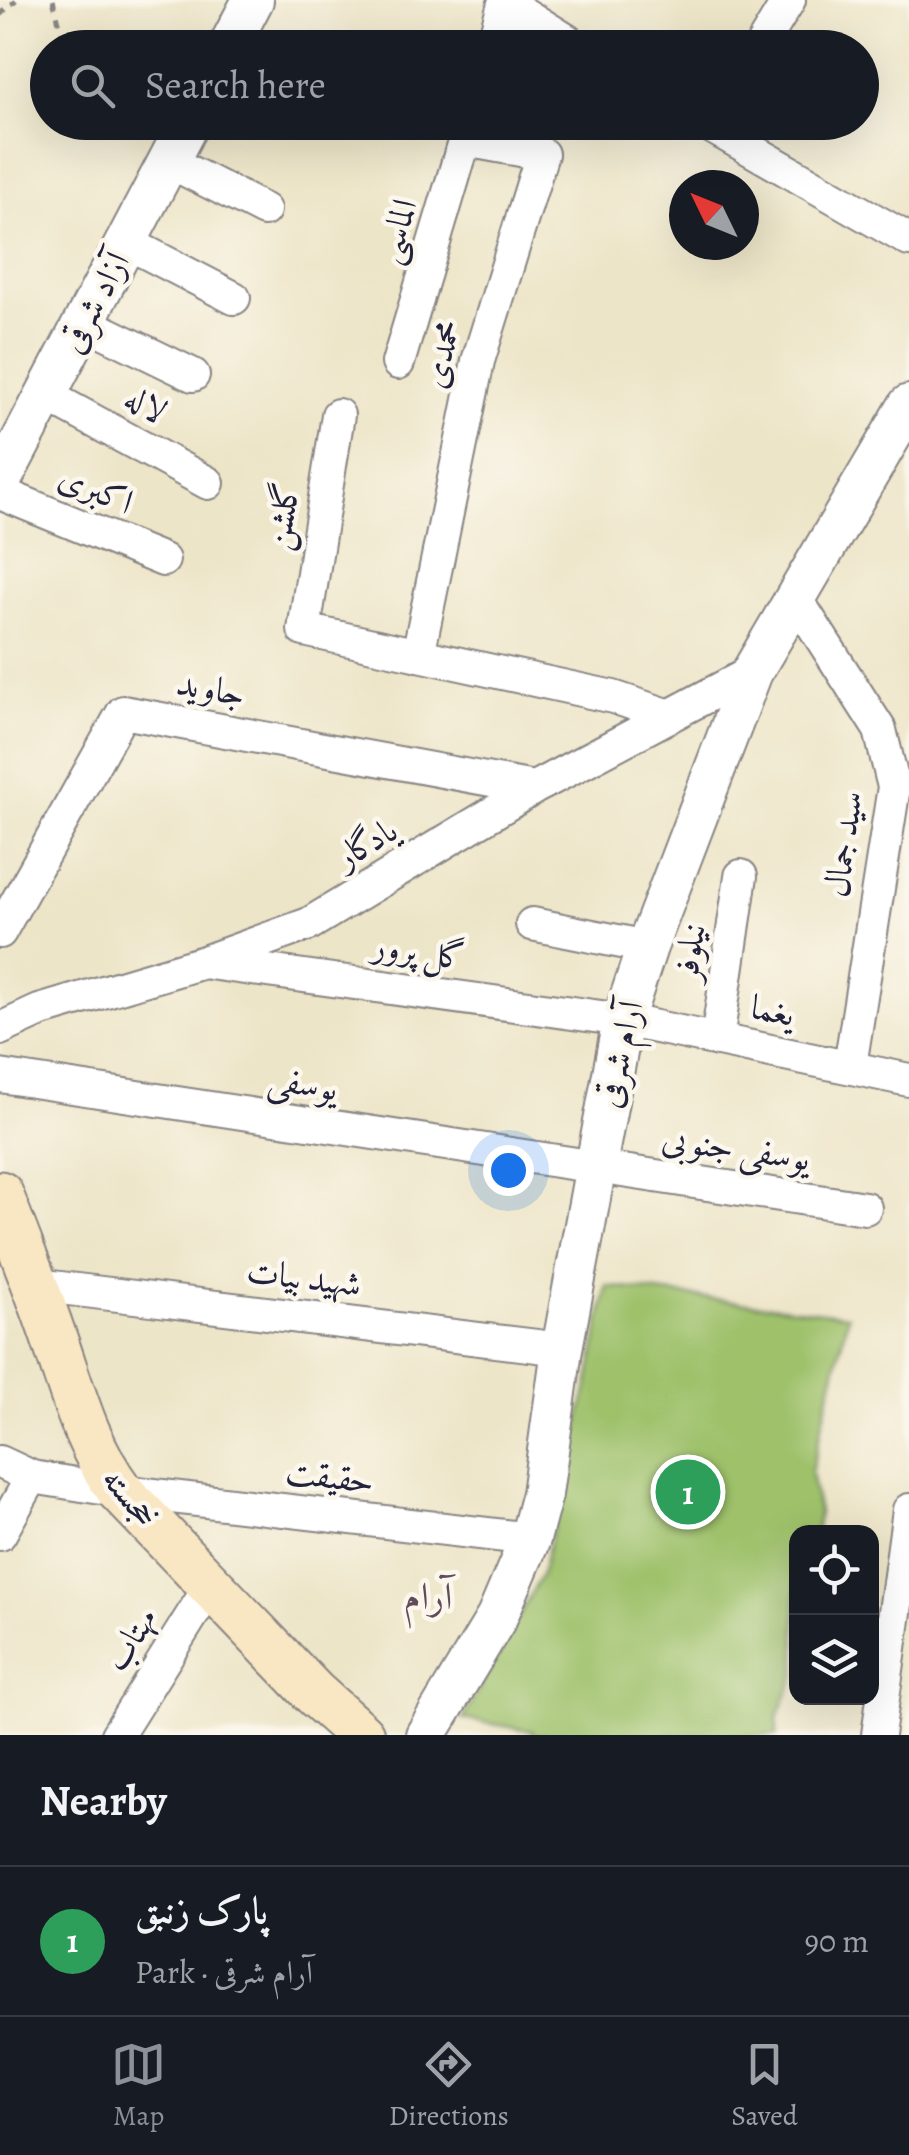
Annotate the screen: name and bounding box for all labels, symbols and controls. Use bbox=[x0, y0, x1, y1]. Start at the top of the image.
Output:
search box bbox=[30, 30, 879, 140]
icon: search bbox=[65, 58, 120, 113]
text: Search here bbox=[145, 59, 326, 111]
north arrow bbox=[669, 170, 759, 260]
street label: الماسی bbox=[363, 193, 430, 270]
street label: آزاد شرقی bbox=[47, 240, 142, 361]
street label: محمدی bbox=[409, 315, 473, 393]
street label: لاله bbox=[116, 373, 176, 435]
street label: اکبری bbox=[51, 452, 141, 526]
street label: گلشن bbox=[253, 478, 311, 554]
street label: جاوید bbox=[173, 658, 249, 718]
street label: سید جمال bbox=[812, 788, 874, 900]
street label: یادگار bbox=[323, 805, 408, 882]
street label: گل پرور bbox=[366, 920, 468, 982]
street label: نیلوفر bbox=[661, 920, 717, 987]
street label: یغما bbox=[747, 982, 801, 1038]
street label: آرام شرقی bbox=[583, 993, 662, 1114]
street label: یوسفی bbox=[264, 1054, 344, 1115]
street label: یوسفی جنوبی bbox=[658, 1114, 816, 1184]
your location bbox=[483, 1145, 534, 1196]
street label: شهید بیات bbox=[244, 1246, 364, 1308]
street label: حقیقت bbox=[283, 1447, 377, 1505]
pin: 1 bbox=[656, 1454, 720, 1530]
street label: خجسته bbox=[91, 1456, 171, 1538]
map controls bbox=[789, 1525, 879, 1705]
button: locate bbox=[789, 1525, 879, 1615]
district label: آرام bbox=[404, 1570, 456, 1629]
street label: مهتاب bbox=[92, 1598, 168, 1680]
button: layers bbox=[789, 1615, 879, 1705]
text: Nearby bbox=[40, 1772, 167, 1829]
text: پارک زنبق bbox=[135, 1884, 268, 1936]
text: 1 bbox=[67, 1919, 78, 1963]
text: 90 m bbox=[804, 1919, 869, 1963]
text: Park · آرام شرقی bbox=[135, 1950, 313, 1994]
tab: Map bbox=[111, 2037, 166, 2135]
tab: Directions bbox=[389, 2037, 509, 2135]
tab: Saved bbox=[731, 2037, 798, 2135]

